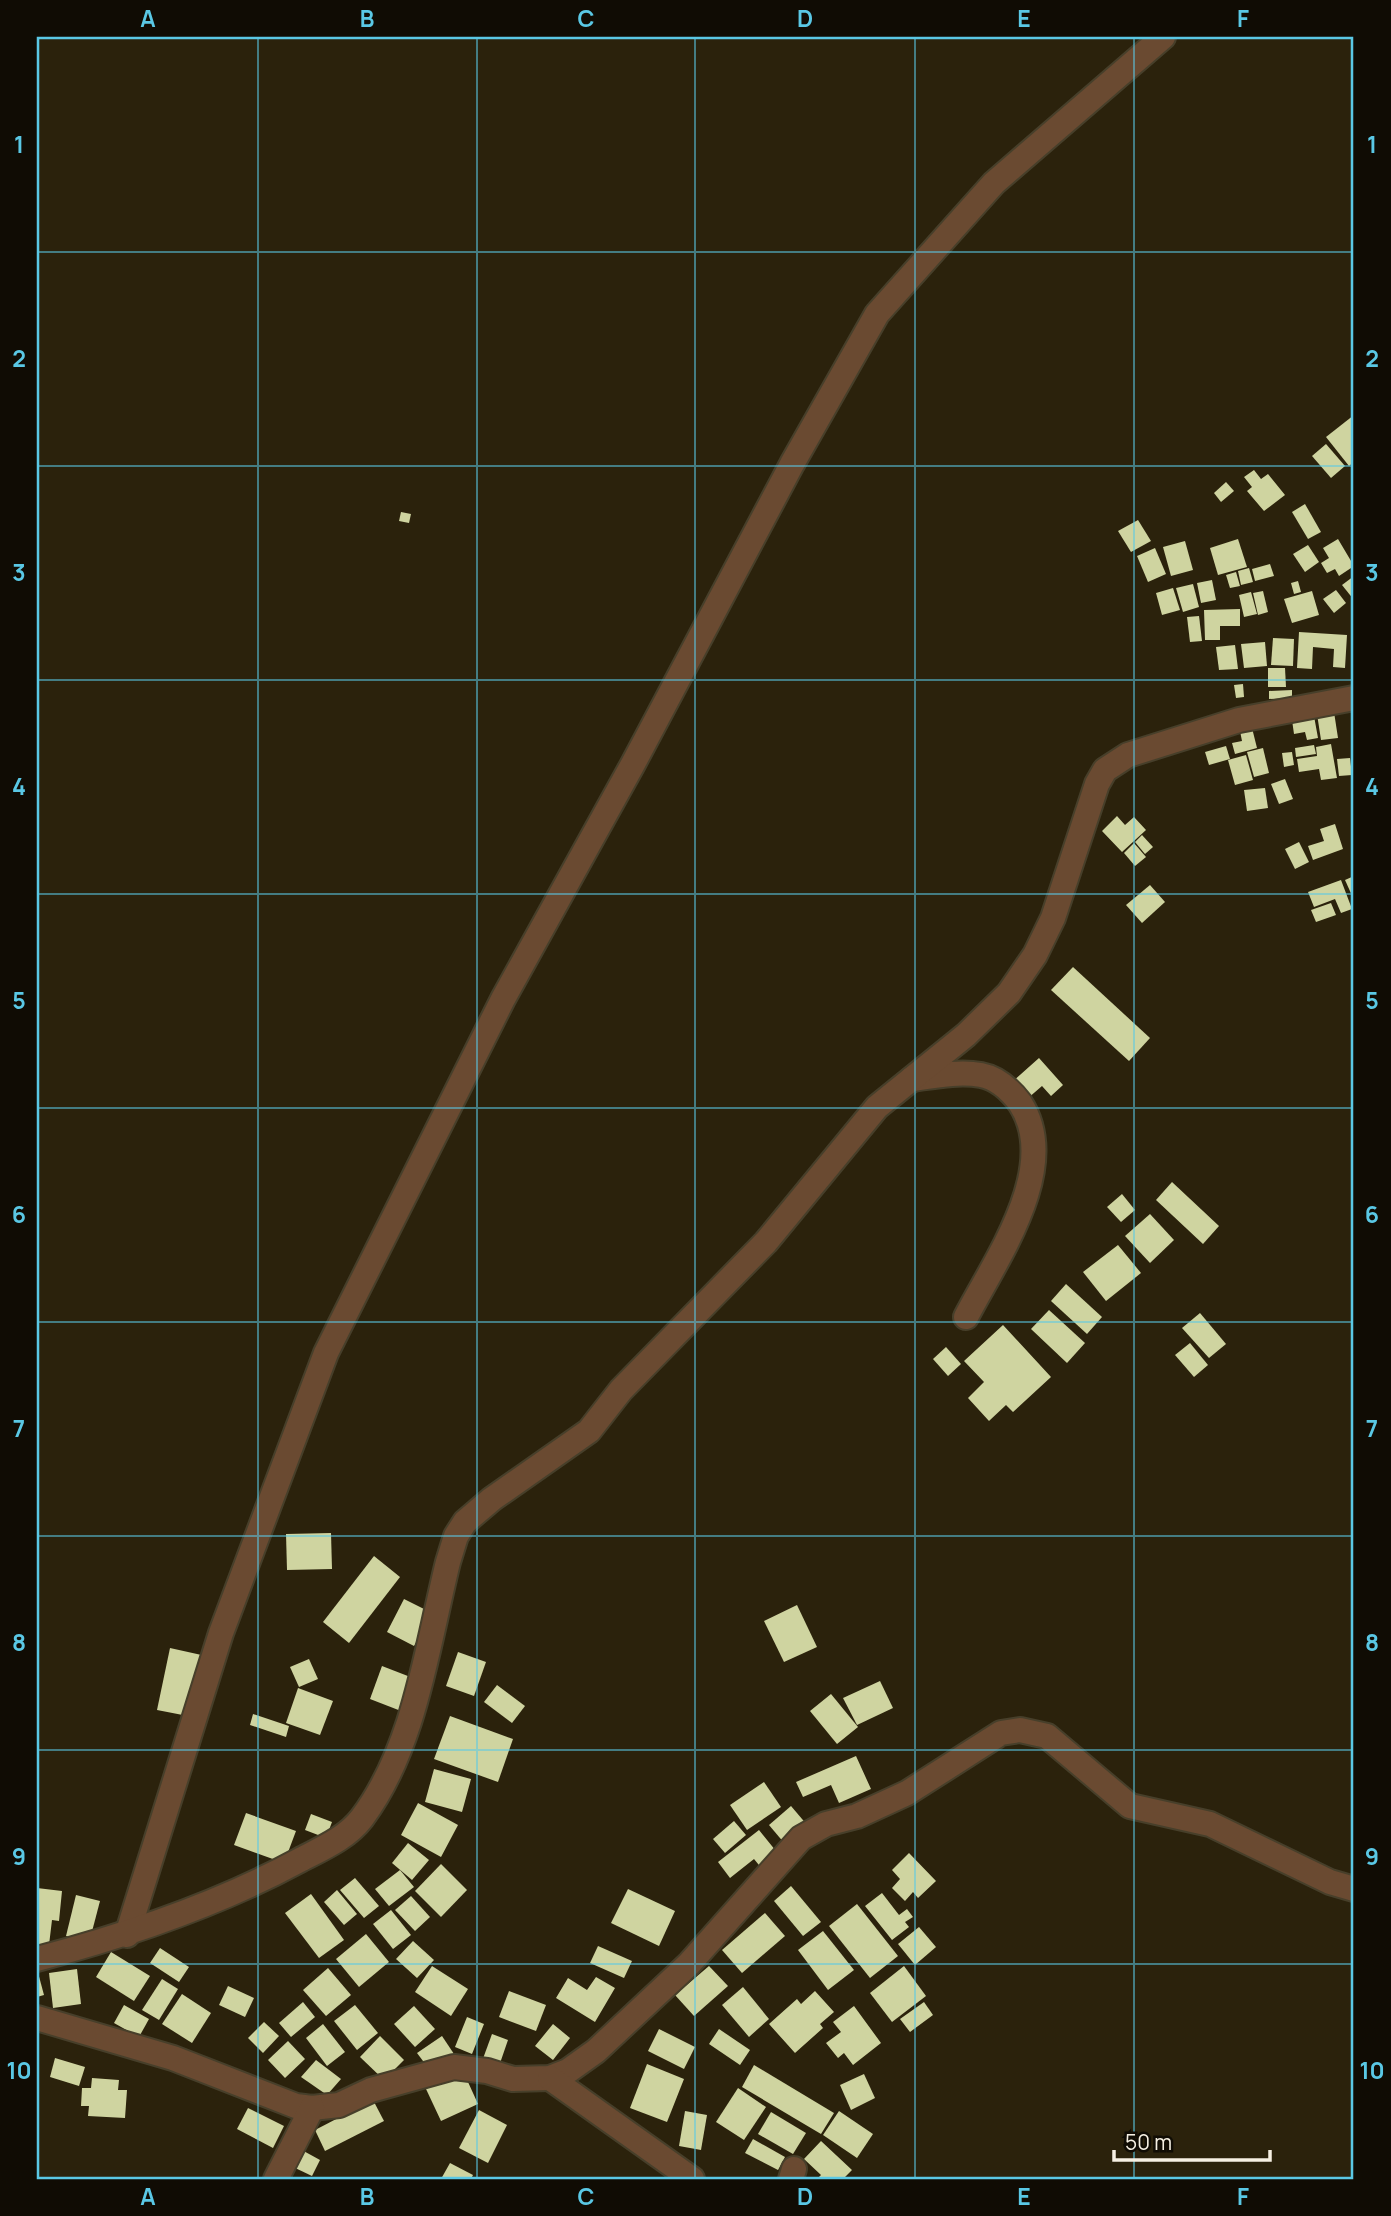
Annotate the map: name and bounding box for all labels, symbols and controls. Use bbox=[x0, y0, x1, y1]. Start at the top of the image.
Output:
text: A bbox=[140, 2, 156, 34]
text: B bbox=[360, 2, 374, 34]
text: C bbox=[578, 2, 595, 34]
text: D bbox=[797, 2, 813, 34]
text: E bbox=[1017, 2, 1031, 34]
text: F bbox=[1237, 2, 1249, 34]
text: 1 bbox=[14, 128, 24, 160]
text: 1 bbox=[1367, 128, 1377, 160]
text: 2 bbox=[12, 342, 26, 374]
text: 2 bbox=[1365, 342, 1379, 374]
text: 3 bbox=[12, 556, 26, 588]
text: 3 bbox=[1365, 556, 1379, 588]
text: 4 bbox=[12, 770, 26, 802]
text: 4 bbox=[1365, 770, 1379, 802]
text: 5 bbox=[12, 984, 26, 1016]
text: 5 bbox=[1365, 984, 1379, 1016]
text: 6 bbox=[12, 1198, 26, 1230]
text: 6 bbox=[1365, 1198, 1379, 1230]
text: 7 bbox=[13, 1412, 25, 1444]
text: 7 bbox=[1366, 1412, 1378, 1444]
text: 8 bbox=[12, 1626, 26, 1658]
text: 8 bbox=[1365, 1626, 1379, 1658]
text: 9 bbox=[12, 1840, 26, 1872]
text: 9 bbox=[1365, 1840, 1379, 1872]
text: 10 bbox=[6, 2054, 32, 2086]
text: 10 bbox=[1359, 2054, 1385, 2086]
scale bar bbox=[1114, 2118, 1270, 2162]
text: 50 m bbox=[1125, 2128, 1172, 2156]
text: A bbox=[140, 2180, 156, 2212]
text: B bbox=[360, 2180, 374, 2212]
text: C bbox=[578, 2180, 595, 2212]
text: D bbox=[797, 2180, 813, 2212]
text: E bbox=[1017, 2180, 1031, 2212]
text: F bbox=[1237, 2180, 1249, 2212]

